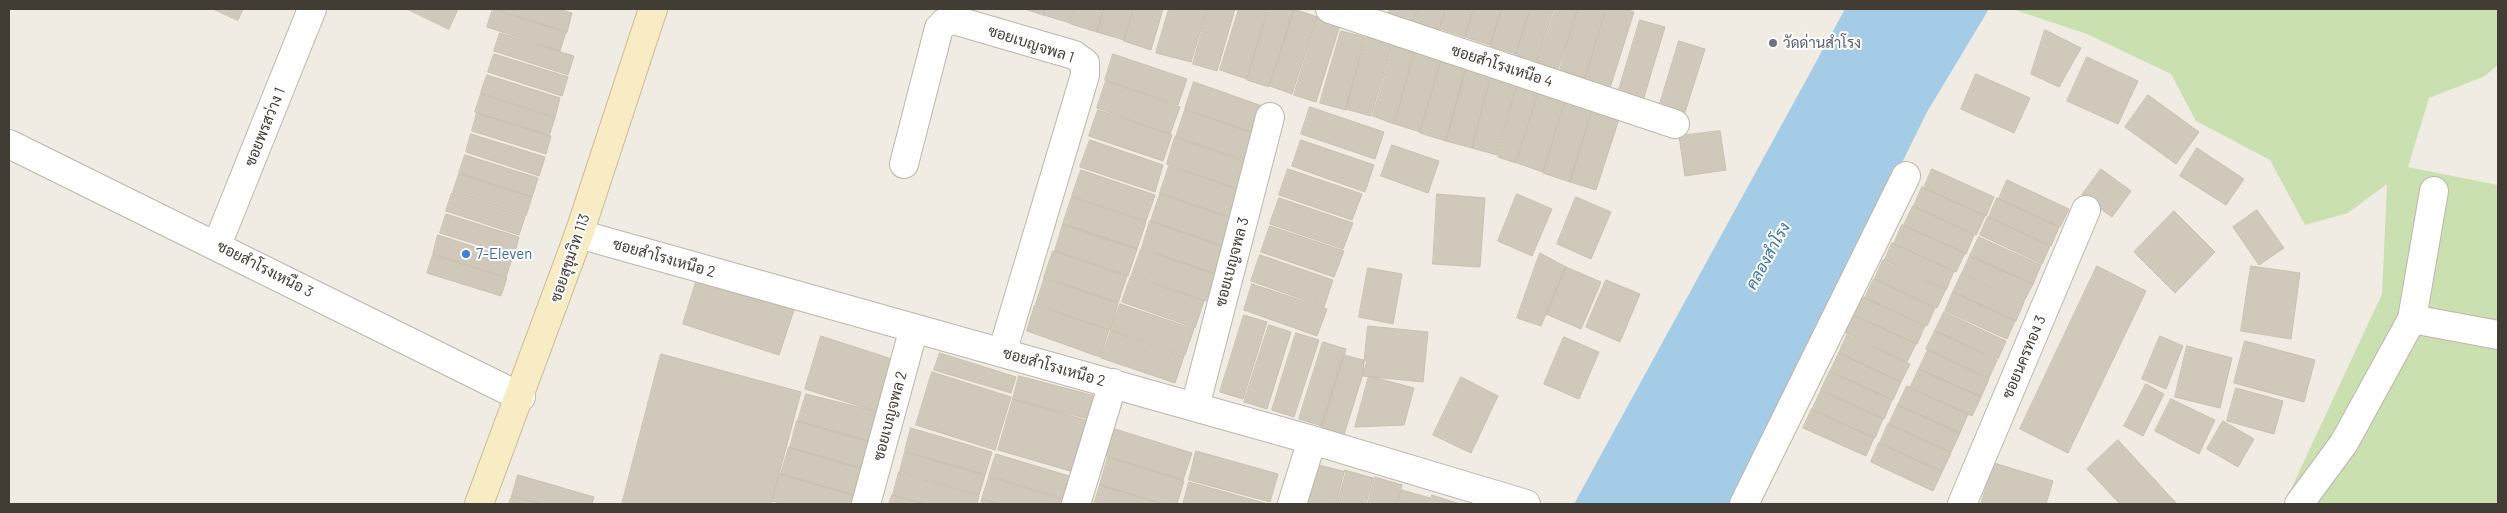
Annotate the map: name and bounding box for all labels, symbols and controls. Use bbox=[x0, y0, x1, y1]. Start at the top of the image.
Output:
street label: ซอยเบญจพล 1 bbox=[986, 22, 1076, 66]
place label: วัดด่านสำโรง bbox=[1783, 34, 1861, 52]
marker: วัดด่านสำโรง bbox=[1767, 37, 1779, 49]
street label: ซอยสำโรงเหนือ 4 bbox=[1449, 41, 1555, 91]
street label: ซอยพรสว่าง 1 bbox=[241, 85, 289, 169]
street label: ซอยสุขุมวิท 113 bbox=[546, 211, 594, 305]
street label: ซอยเบญจพล 3 bbox=[1211, 215, 1253, 309]
water label: คลองสำโรง bbox=[1742, 219, 1794, 293]
street label: ซอยสำโรงเหนือ 2 bbox=[611, 235, 717, 281]
street label: ซอยสำโรงเหนือ 3 bbox=[214, 237, 316, 301]
place label: 7-Eleven bbox=[476, 245, 532, 263]
marker: 7-Eleven bbox=[460, 248, 472, 260]
street label: ซอยนครทอง 3 bbox=[1998, 313, 2050, 401]
street label: ซอยสำโรงเหนือ 2 bbox=[1001, 344, 1107, 390]
street label: ซอยเบญจพล 2 bbox=[869, 369, 911, 463]

